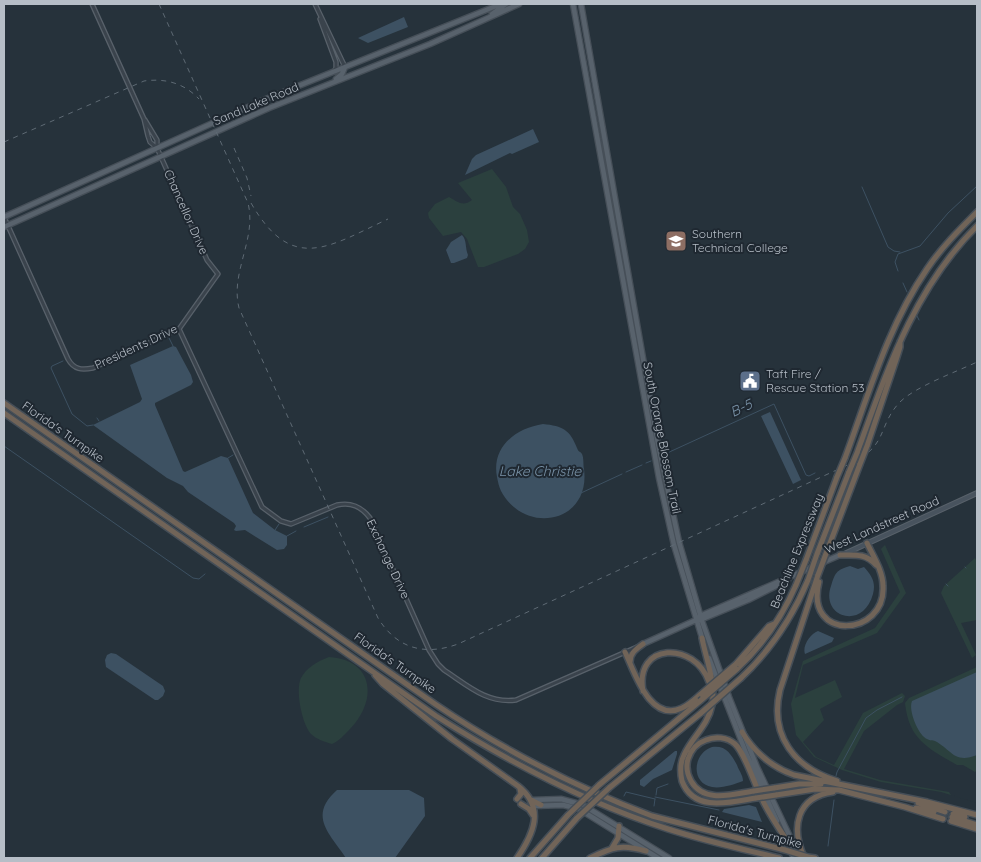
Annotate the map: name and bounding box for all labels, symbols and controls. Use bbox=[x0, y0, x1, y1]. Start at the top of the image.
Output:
street label: Sand Lake Road bbox=[211, 79, 301, 128]
street label: Chancellor Drive bbox=[161, 167, 212, 257]
place label: Southern Technical College bbox=[692, 226, 788, 255]
school or university icon: Southern Technical College bbox=[664, 229, 688, 253]
street label: Presidents Drive bbox=[92, 321, 180, 372]
street label: South Orange Blossom Trail bbox=[640, 361, 685, 515]
place label: Taft Fire / Rescue Station 53 bbox=[766, 366, 865, 395]
public building icon: Taft Fire / Rescue Station 53 bbox=[738, 369, 762, 393]
water label: B-5 bbox=[727, 395, 756, 421]
street label: Florida's Turnpike bbox=[19, 398, 107, 466]
water label: Lake Christie bbox=[499, 462, 582, 480]
street label: Beachline Expressway bbox=[767, 491, 826, 611]
street label: West Landstreet Road bbox=[822, 493, 941, 557]
street label: Exchange Drive bbox=[363, 517, 413, 601]
street label: Florida's Turnpike bbox=[351, 629, 439, 697]
street label: Florida's Turnpike bbox=[707, 812, 804, 851]

